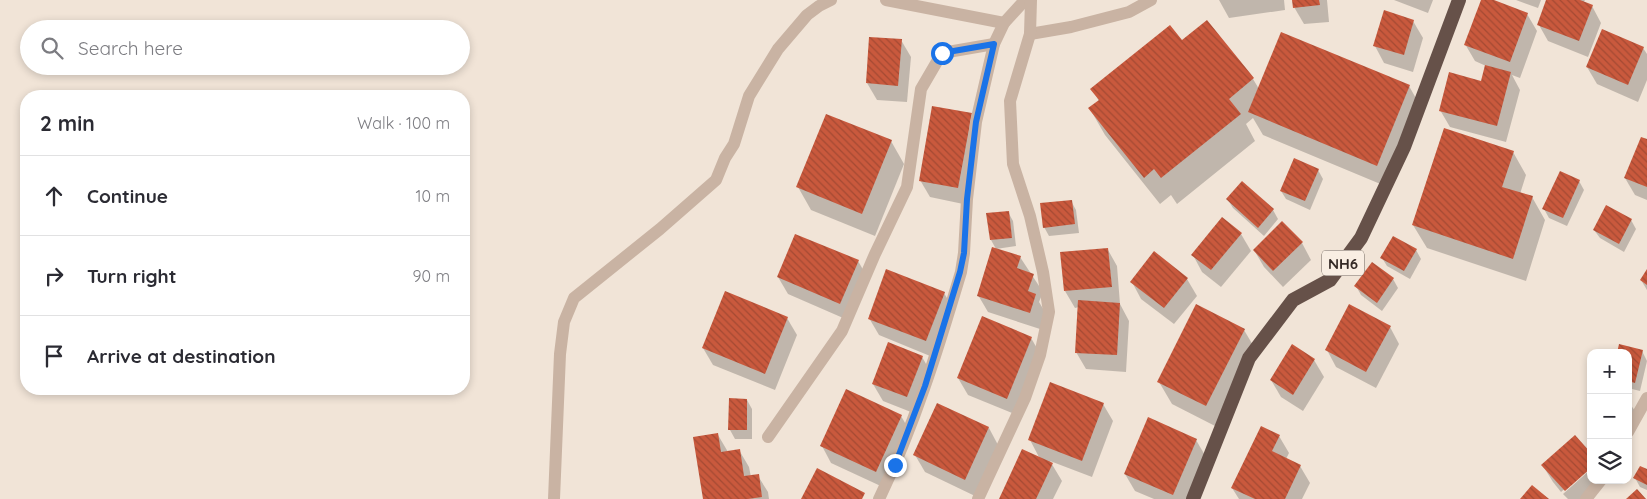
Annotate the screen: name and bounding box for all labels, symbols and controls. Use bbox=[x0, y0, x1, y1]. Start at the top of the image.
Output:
search box bbox=[20, 20, 470, 75]
icon: search bbox=[38, 34, 66, 62]
text: Search here bbox=[78, 36, 183, 60]
route start bbox=[931, 42, 954, 65]
text: 2 min bbox=[40, 110, 95, 136]
text: Walk · 100 m bbox=[357, 113, 450, 133]
icon: ahead bbox=[40, 182, 68, 210]
text: Continue bbox=[87, 184, 168, 208]
text: 10 m bbox=[416, 186, 450, 206]
road number: NH6 bbox=[1322, 250, 1364, 276]
icon: right bbox=[40, 262, 68, 290]
text: Turn right bbox=[87, 264, 176, 288]
text: 90 m bbox=[413, 266, 450, 286]
icon: arrive bbox=[40, 342, 68, 370]
text: Arrive at destination bbox=[87, 344, 276, 368]
map controls bbox=[1587, 349, 1632, 484]
button: + bbox=[1587, 349, 1632, 394]
button: − bbox=[1587, 394, 1632, 439]
button: layers bbox=[1587, 439, 1632, 484]
route end bbox=[884, 454, 907, 477]

